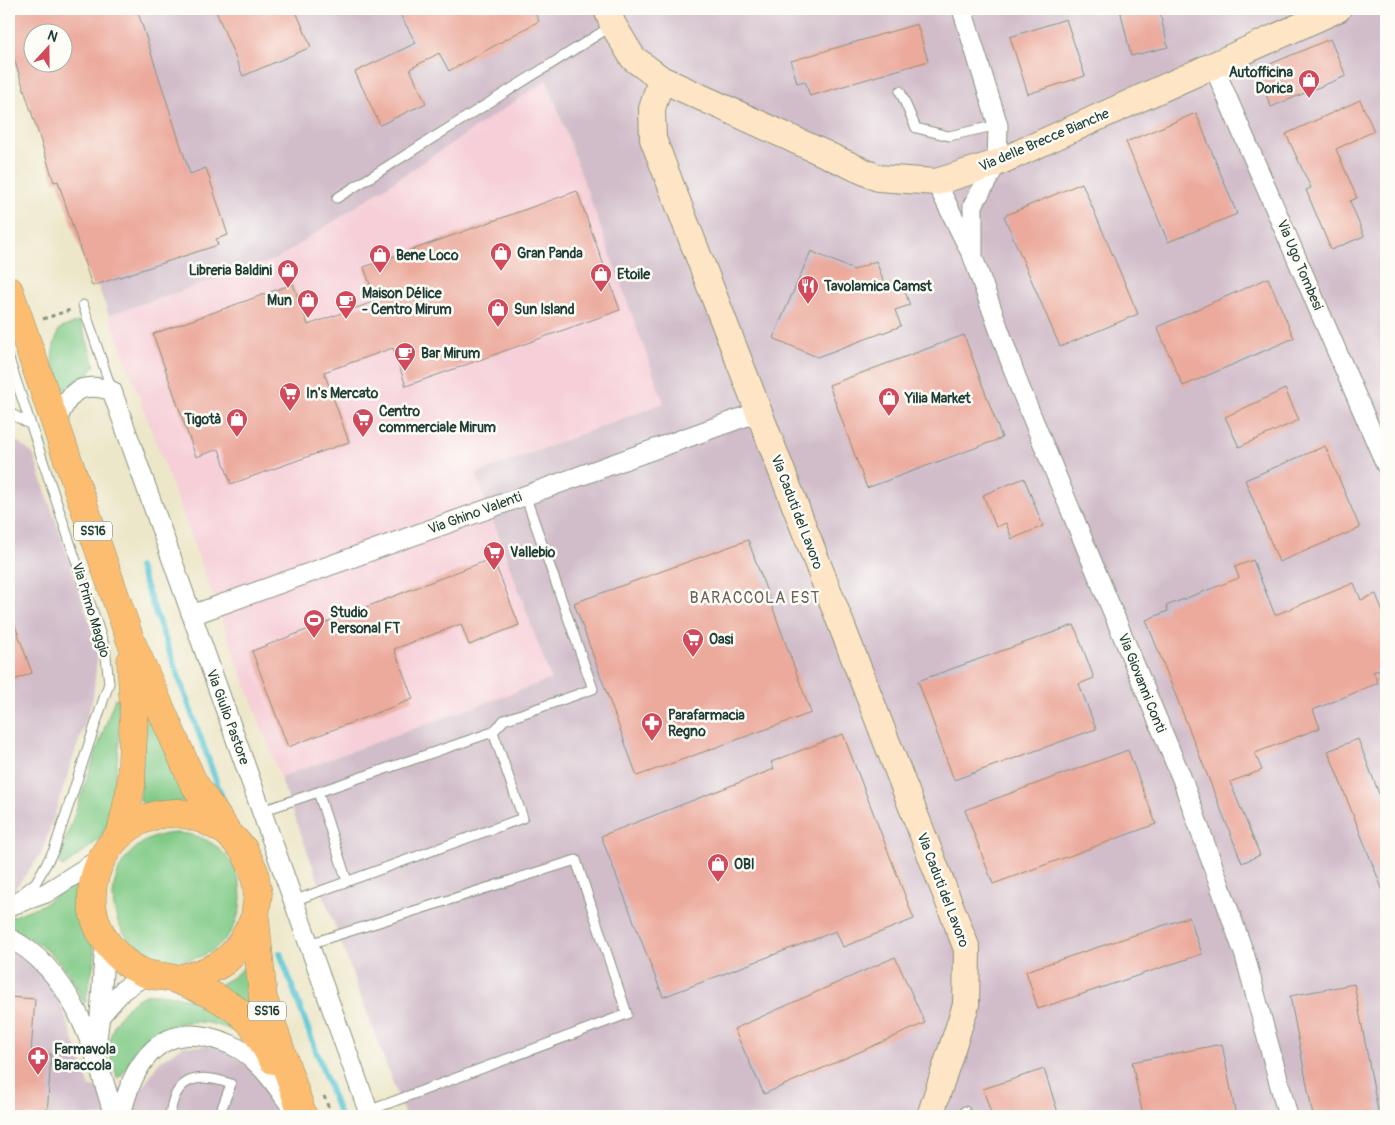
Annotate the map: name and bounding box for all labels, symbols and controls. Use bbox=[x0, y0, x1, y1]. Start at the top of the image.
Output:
north arrow bbox=[22, 22, 72, 72]
text: N bbox=[45, 27, 60, 46]
place label: Autofficina Dorica bbox=[1229, 64, 1293, 97]
shop icon: Autofficina Dorica bbox=[1297, 68, 1321, 99]
street label: Via delle Brecce Bianche bbox=[976, 105, 1112, 175]
street label: Via Ugo Tombesi bbox=[1273, 217, 1327, 313]
shop icon: Gran Panda bbox=[489, 241, 513, 272]
shop icon: Bene Loco bbox=[368, 243, 392, 274]
place label: Gran Panda bbox=[517, 245, 583, 262]
place label: Bene Loco bbox=[396, 247, 459, 264]
shop icon: Libreria Baldini bbox=[276, 258, 300, 289]
place label: Libreria Baldini bbox=[189, 262, 272, 279]
shop icon: Etoile bbox=[589, 262, 613, 293]
place label: Etoile bbox=[617, 266, 651, 283]
restaurant icon: Tavolamica Camst bbox=[796, 274, 820, 305]
place label: Tavolamica Camst bbox=[823, 278, 932, 295]
place label: Maison Délice - Centro Mirum bbox=[362, 285, 452, 318]
shop icon: Mun bbox=[296, 288, 320, 319]
cafe icon: Maison Délice - Centro Mirum bbox=[334, 289, 358, 320]
place label: Mun bbox=[267, 292, 292, 309]
shop icon: Sun Island bbox=[486, 297, 510, 328]
place label: Sun Island bbox=[514, 301, 575, 318]
cafe icon: Bar Mirum bbox=[393, 341, 417, 372]
place label: Bar Mirum bbox=[421, 345, 481, 362]
supermarket icon: In's Mercato bbox=[278, 381, 302, 412]
place label: In's Mercato bbox=[306, 385, 379, 402]
shop icon: Yilia Market bbox=[877, 386, 901, 417]
place label: Yilia Market bbox=[904, 390, 971, 407]
place label: Centro commerciale Mirum bbox=[378, 403, 497, 436]
shop icon: Tigotà bbox=[225, 407, 249, 438]
supermarket icon: Centro commerciale Mirum bbox=[351, 407, 375, 438]
place label: Tigotà bbox=[183, 411, 222, 428]
street label: Via Caduti del Lavoro bbox=[767, 452, 827, 572]
street label: Via Ghino Valenti bbox=[426, 488, 525, 538]
road number: SS16 bbox=[74, 522, 112, 540]
supermarket icon: Vallebio bbox=[482, 540, 506, 571]
place label: Vallebio bbox=[510, 544, 556, 561]
street label: Via Primo Maggio bbox=[68, 560, 114, 660]
district label: BARACCOLA EST bbox=[690, 588, 820, 608]
place label: Studio Personal FT bbox=[330, 604, 400, 637]
sports icon: Studio Personal FT bbox=[302, 608, 326, 639]
supermarket icon: Oasi bbox=[681, 627, 705, 658]
place label: Oasi bbox=[709, 631, 734, 648]
street label: Via Giovanni Conti bbox=[1114, 631, 1170, 736]
street label: Via Giulio Pastore bbox=[203, 667, 253, 767]
place label: Parafarmacia Regno bbox=[668, 707, 745, 740]
pharmacy icon: Parafarmacia Regno bbox=[640, 711, 664, 742]
street label: Via Caduti del Lavoro bbox=[913, 830, 973, 950]
shop icon: OBI bbox=[706, 852, 730, 883]
place label: OBI bbox=[734, 856, 755, 873]
road number: SS16 bbox=[248, 1001, 286, 1020]
place label: Farmavola Baraccola bbox=[54, 1041, 116, 1074]
pharmacy icon: Farmavola Baraccola bbox=[26, 1045, 50, 1076]

